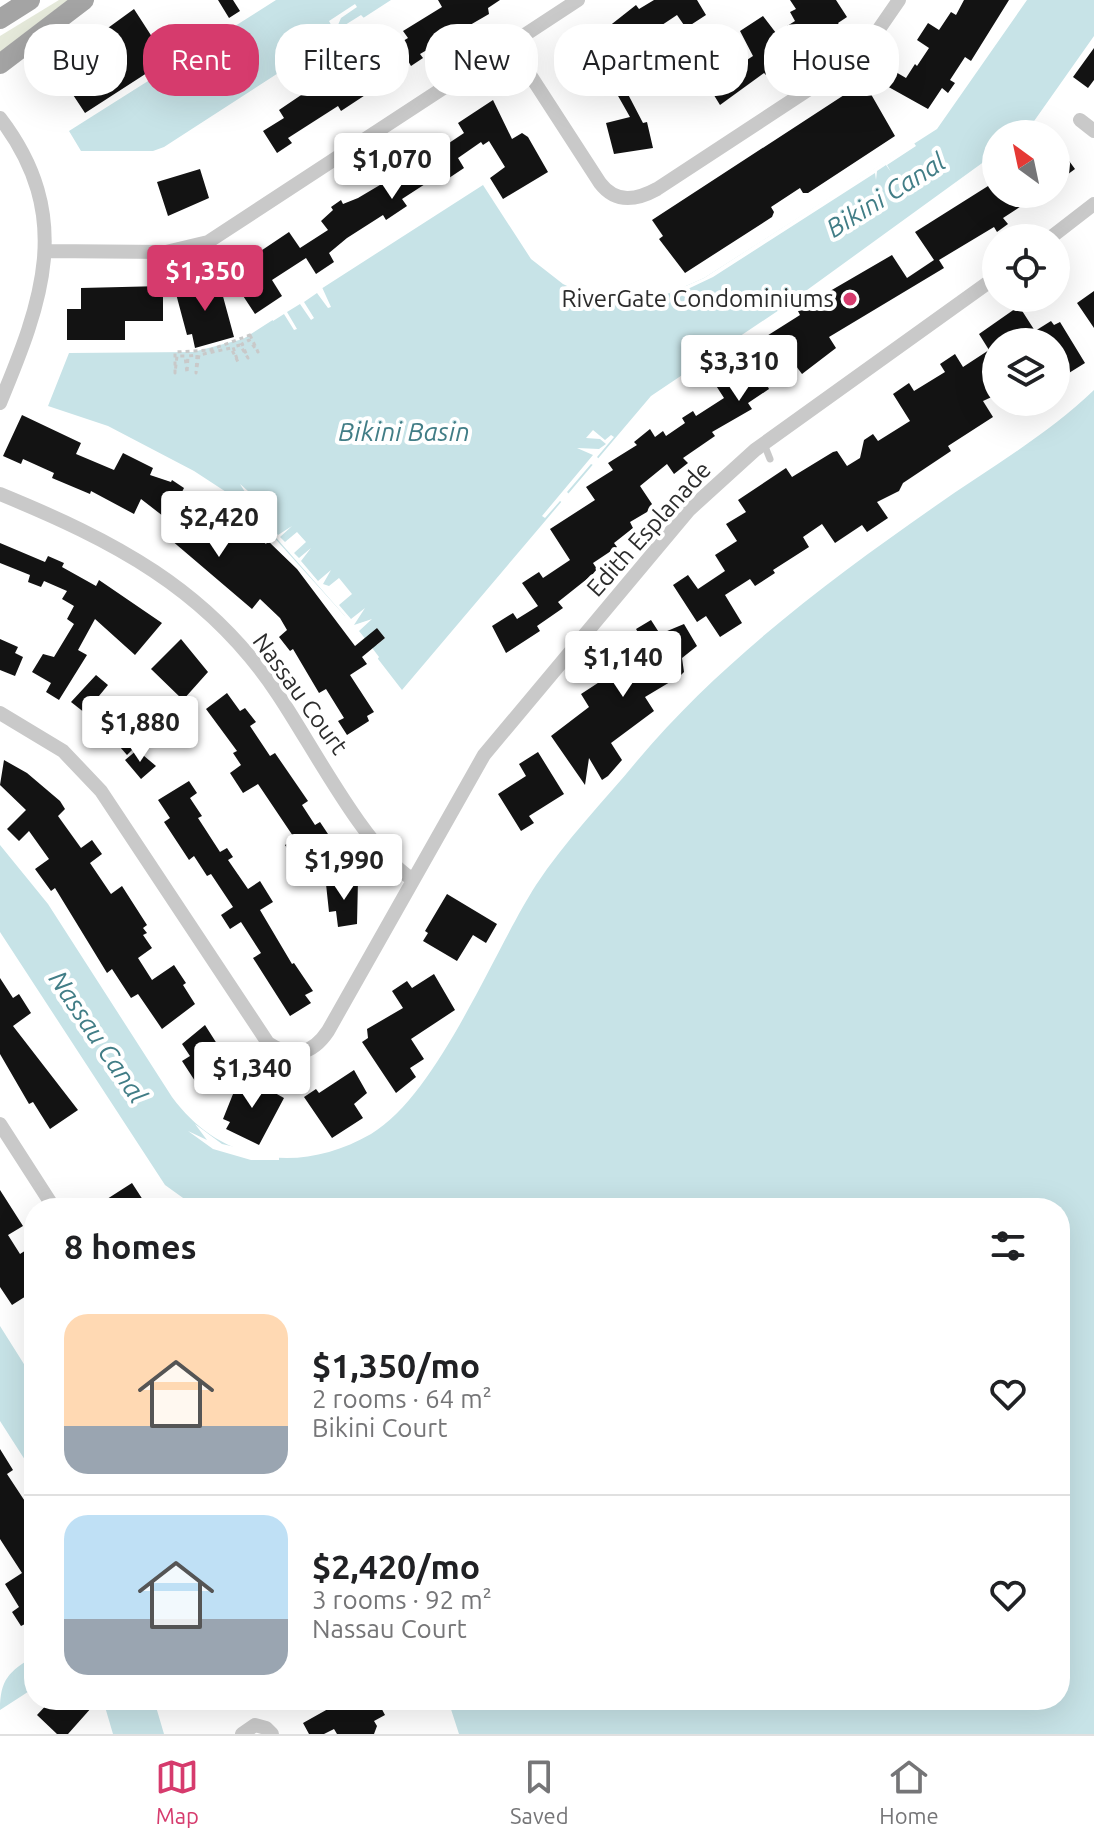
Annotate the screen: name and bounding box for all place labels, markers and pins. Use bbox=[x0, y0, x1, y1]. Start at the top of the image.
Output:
pin: $1,070 bbox=[327, 133, 457, 201]
pin: $1,350 bbox=[140, 245, 270, 313]
place label: RiverGate Condominiums bbox=[561, 285, 834, 312]
marker: RiverGate Condominiums bbox=[841, 290, 859, 308]
pin: $3,310 bbox=[674, 335, 804, 403]
pin: $2,420 bbox=[154, 491, 284, 559]
pin: $1,140 bbox=[558, 631, 688, 699]
pin: $1,880 bbox=[75, 696, 205, 764]
pin: $1,990 bbox=[279, 834, 409, 902]
pin: $1,340 bbox=[187, 1042, 317, 1110]

